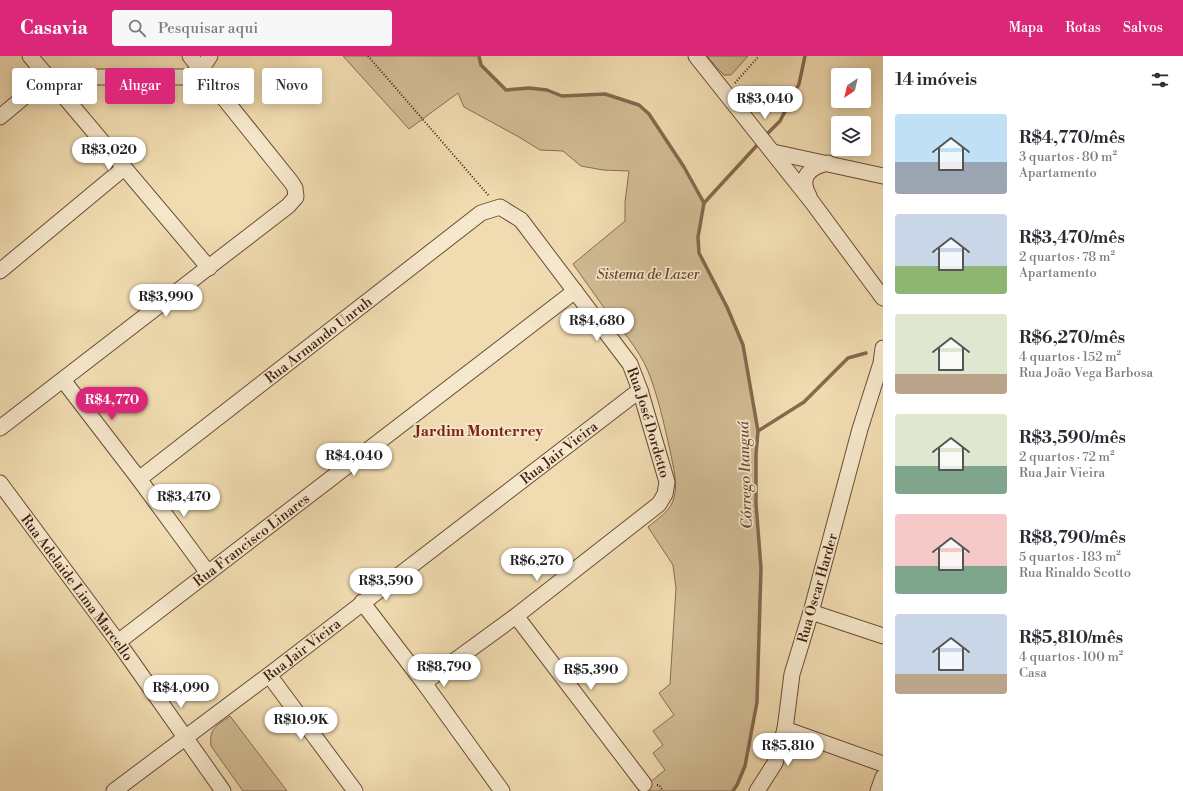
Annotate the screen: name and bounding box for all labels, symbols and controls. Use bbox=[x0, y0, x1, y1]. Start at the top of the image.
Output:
search box bbox=[112, 10, 392, 46]
text: Casavia bbox=[20, 16, 88, 40]
icon: search bbox=[126, 17, 148, 39]
text: Pesquisar aqui bbox=[158, 19, 258, 38]
text: Mapa bbox=[1009, 19, 1043, 37]
text: Rotas bbox=[1065, 19, 1101, 37]
text: Salvos bbox=[1123, 19, 1163, 37]
chip: Comprar bbox=[12, 68, 97, 104]
chip: Alugar bbox=[105, 68, 175, 104]
chip: Filtros bbox=[183, 68, 254, 104]
chip: Novo bbox=[262, 68, 322, 104]
north arrow bbox=[831, 68, 871, 108]
map controls bbox=[831, 68, 871, 156]
text: 14 imóveis bbox=[895, 69, 977, 91]
icon: filters bbox=[1149, 69, 1171, 91]
pin: R$3,040 bbox=[728, 86, 802, 120]
text: R$3,040 bbox=[737, 91, 793, 107]
button: layers bbox=[831, 116, 871, 156]
text: R$4,770/mês bbox=[1019, 127, 1125, 149]
icon: home bbox=[927, 130, 975, 178]
pin: R$3,020 bbox=[72, 137, 146, 171]
text: R$3,020 bbox=[81, 142, 137, 158]
text: 3 quartos · 80 m² bbox=[1019, 149, 1117, 165]
text: Apartamento bbox=[1019, 165, 1097, 181]
text: R$3,470/mês bbox=[1019, 227, 1125, 249]
icon: home bbox=[927, 230, 975, 278]
text: 2 quartos · 78 m² bbox=[1019, 249, 1115, 265]
text: Apartamento bbox=[1019, 265, 1097, 281]
park label: Sistema de Lazer bbox=[596, 266, 701, 284]
pin: R$3,990 bbox=[129, 284, 203, 318]
text: R$3,990 bbox=[138, 289, 194, 305]
street label: Rua Armando Unruh bbox=[262, 293, 377, 388]
pin: R$4,680 bbox=[560, 308, 634, 342]
text: R$4,680 bbox=[569, 313, 625, 329]
text: R$6,270/mês bbox=[1019, 327, 1125, 349]
icon: home bbox=[927, 330, 975, 378]
text: 4 quartos · 152 m² bbox=[1019, 349, 1121, 365]
street label: Rua José Dordetto bbox=[622, 365, 673, 480]
text: Rua João Vega Barbosa bbox=[1019, 365, 1153, 381]
pin: R$4,770 bbox=[75, 387, 149, 421]
text: R$4,770 bbox=[85, 392, 139, 408]
street label: Rua Jair Vieira bbox=[517, 417, 602, 489]
water label: Córrego Itanguá bbox=[734, 420, 757, 529]
district label: Jardim Monterrey bbox=[413, 422, 543, 441]
text: R$3,590/mês bbox=[1019, 427, 1126, 449]
icon: home bbox=[927, 430, 975, 478]
pin: R$4,040 bbox=[317, 443, 391, 477]
text: R$4,040 bbox=[325, 448, 383, 464]
text: 2 quartos · 72 m² bbox=[1019, 449, 1114, 465]
text: Rua Jair Vieira bbox=[1019, 465, 1105, 481]
pin: R$3,470 bbox=[147, 484, 221, 518]
text: R$3,470 bbox=[157, 489, 211, 505]
street label: Rua Francisco Linares bbox=[190, 490, 314, 591]
street label: Rua Adelaide Lima Marcello bbox=[16, 511, 137, 665]
text: R$8,790/mês bbox=[1019, 527, 1126, 549]
icon: home bbox=[927, 530, 975, 578]
street label: Rua Oscar Harder bbox=[794, 531, 842, 645]
pin: R$6,270 bbox=[500, 548, 574, 582]
text: 5 quartos · 183 m² bbox=[1019, 549, 1121, 565]
text: R$6,270 bbox=[510, 553, 564, 569]
text: Rua Rinaldo Scotto bbox=[1019, 565, 1131, 581]
pin: R$3,590 bbox=[349, 568, 423, 602]
text: R$3,590 bbox=[359, 573, 413, 589]
street label: Rua Jair Vieira bbox=[260, 615, 345, 686]
text: R$5,810/mês bbox=[1019, 627, 1123, 649]
icon: home bbox=[927, 630, 975, 678]
text: 4 quartos · 100 m² bbox=[1019, 649, 1123, 665]
pin: R$8,790 bbox=[407, 654, 481, 688]
pin: R$5,390 bbox=[554, 657, 628, 691]
text: R$8,790 bbox=[417, 659, 471, 675]
text: R$5,390 bbox=[564, 662, 618, 678]
text: Casa bbox=[1019, 665, 1047, 681]
pin: R$4,090 bbox=[144, 675, 218, 709]
text: R$4,090 bbox=[152, 680, 210, 696]
pin: R$10.9K bbox=[264, 707, 338, 741]
text: R$10.9K bbox=[274, 712, 328, 728]
pin: R$5,810 bbox=[751, 733, 825, 767]
text: R$5,810 bbox=[762, 738, 814, 754]

